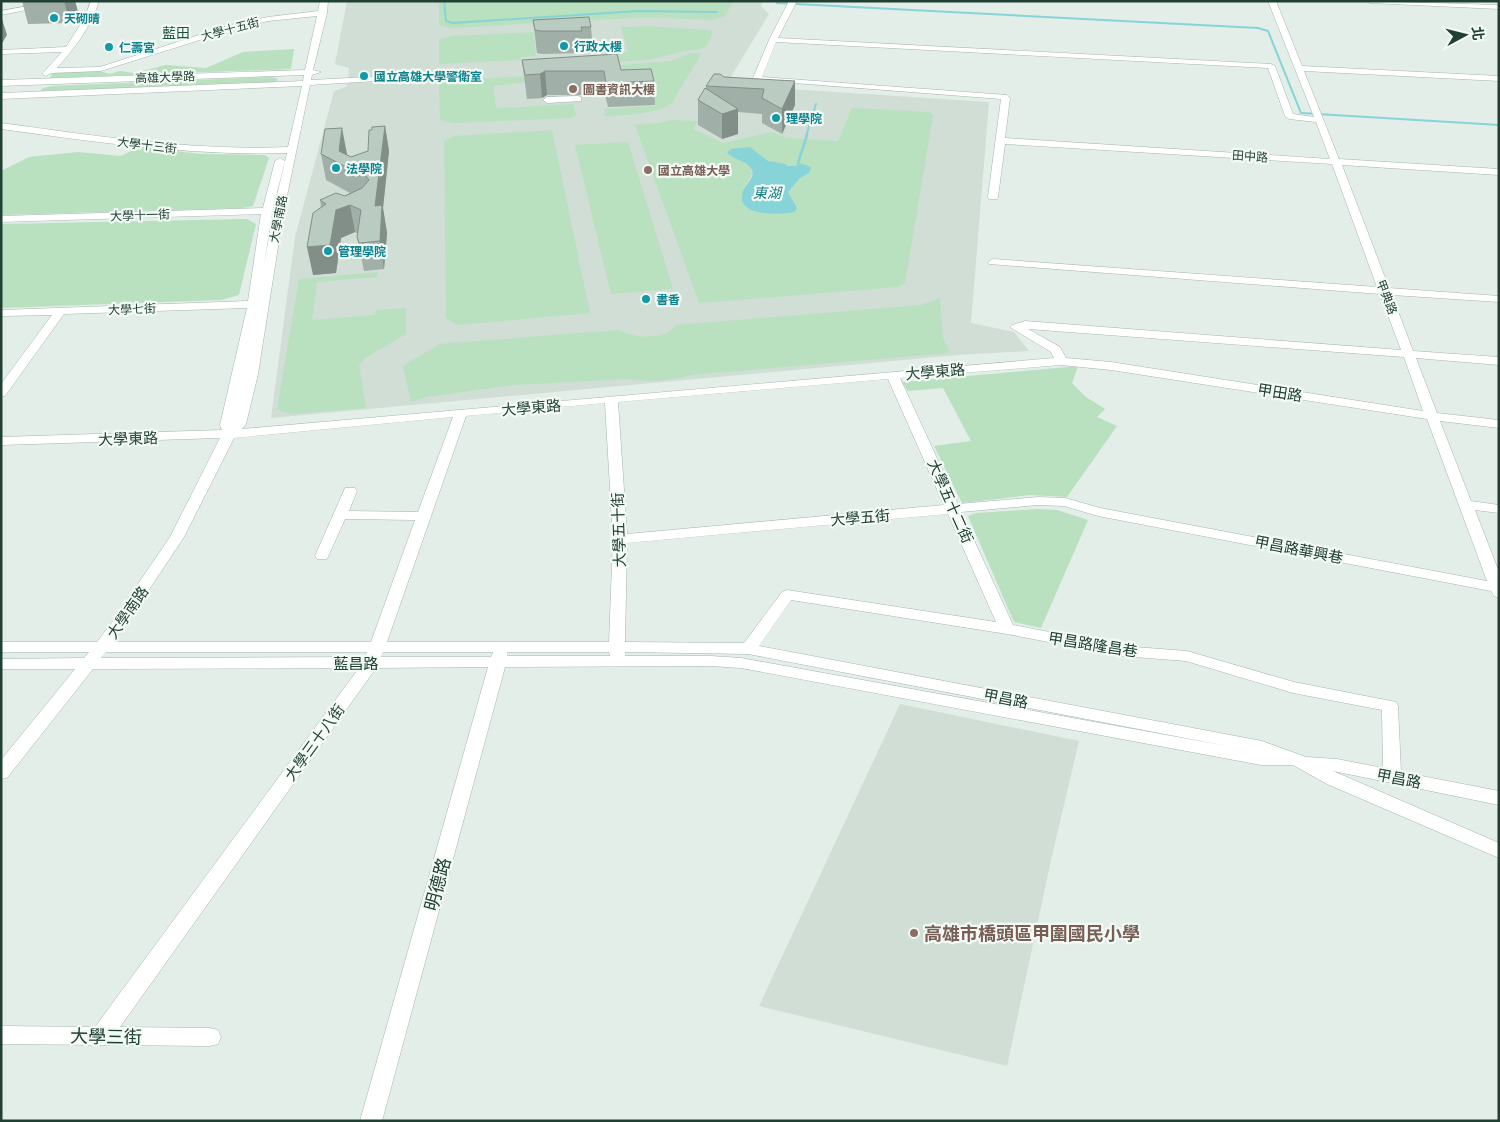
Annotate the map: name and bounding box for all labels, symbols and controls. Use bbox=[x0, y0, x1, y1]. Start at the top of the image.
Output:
north arrow bbox=[1440, 10, 1490, 60]
place label: 天砌晴 bbox=[64, 11, 100, 26]
marker: 天砌晴 bbox=[48, 12, 60, 24]
street label: 大學十五街 bbox=[199, 14, 261, 44]
district label: 藍田 bbox=[162, 24, 190, 41]
text: 北 bbox=[1469, 25, 1488, 41]
place label: 行政大樓 bbox=[574, 39, 622, 54]
place label: 仁壽宮 bbox=[119, 40, 155, 55]
marker: 行政大樓 bbox=[558, 40, 570, 52]
marker: 仁壽宮 bbox=[103, 41, 115, 53]
street label: 高雄大學路 bbox=[135, 68, 195, 86]
place label: 國立高雄大學警衛室 bbox=[374, 69, 482, 84]
marker: 國立高雄大學警衛室 bbox=[358, 70, 370, 82]
place label: 圖書資訊大樓 bbox=[583, 82, 655, 97]
marker: 圖書資訊大樓 bbox=[567, 83, 579, 95]
place label: 理學院 bbox=[786, 111, 822, 126]
marker: 理學院 bbox=[770, 112, 782, 124]
street label: 大學十三街 bbox=[116, 134, 178, 156]
street label: 田中路 bbox=[1232, 147, 1268, 165]
place label: 法學院 bbox=[346, 161, 382, 176]
marker: 法學院 bbox=[330, 162, 342, 174]
place label: 國立高雄大學 bbox=[658, 163, 730, 178]
marker: 國立高雄大學 bbox=[642, 164, 654, 176]
water label: 東湖 bbox=[753, 184, 783, 201]
street label: 大學南路 bbox=[266, 194, 290, 244]
street label: 大學十一街 bbox=[110, 206, 170, 224]
place label: 管理學院 bbox=[338, 244, 386, 259]
marker: 管理學院 bbox=[322, 245, 334, 257]
street label: 甲典路 bbox=[1374, 278, 1400, 316]
place label: 書香 bbox=[656, 292, 680, 307]
marker: 書香 bbox=[640, 293, 652, 305]
street label: 大學七街 bbox=[108, 301, 156, 317]
street label: 大學東路 bbox=[904, 359, 966, 383]
street label: 甲田路 bbox=[1256, 380, 1304, 404]
street label: 大學東路 bbox=[500, 395, 562, 419]
street label: 大學東路 bbox=[98, 428, 158, 448]
street label: 大學五十二街 bbox=[924, 456, 978, 546]
street label: 大學五十街 bbox=[608, 492, 628, 568]
street label: 大學五街 bbox=[829, 505, 891, 529]
street label: 甲昌路華興巷 bbox=[1253, 532, 1345, 566]
street label: 大學南路 bbox=[102, 582, 152, 642]
street label: 甲昌路隆昌巷 bbox=[1047, 628, 1139, 660]
street label: 藍昌路 bbox=[333, 654, 379, 672]
street label: 甲昌路 bbox=[982, 685, 1030, 711]
street label: 大學三十八街 bbox=[280, 700, 348, 784]
street label: 甲昌路 bbox=[1375, 765, 1423, 791]
street label: 明德路 bbox=[419, 855, 455, 913]
place label: 高雄市橋頭區甲圍國民小學 bbox=[924, 922, 1140, 944]
marker: 高雄市橋頭區甲圍國民小學 bbox=[908, 927, 920, 939]
street label: 大學三街 bbox=[70, 1024, 142, 1048]

